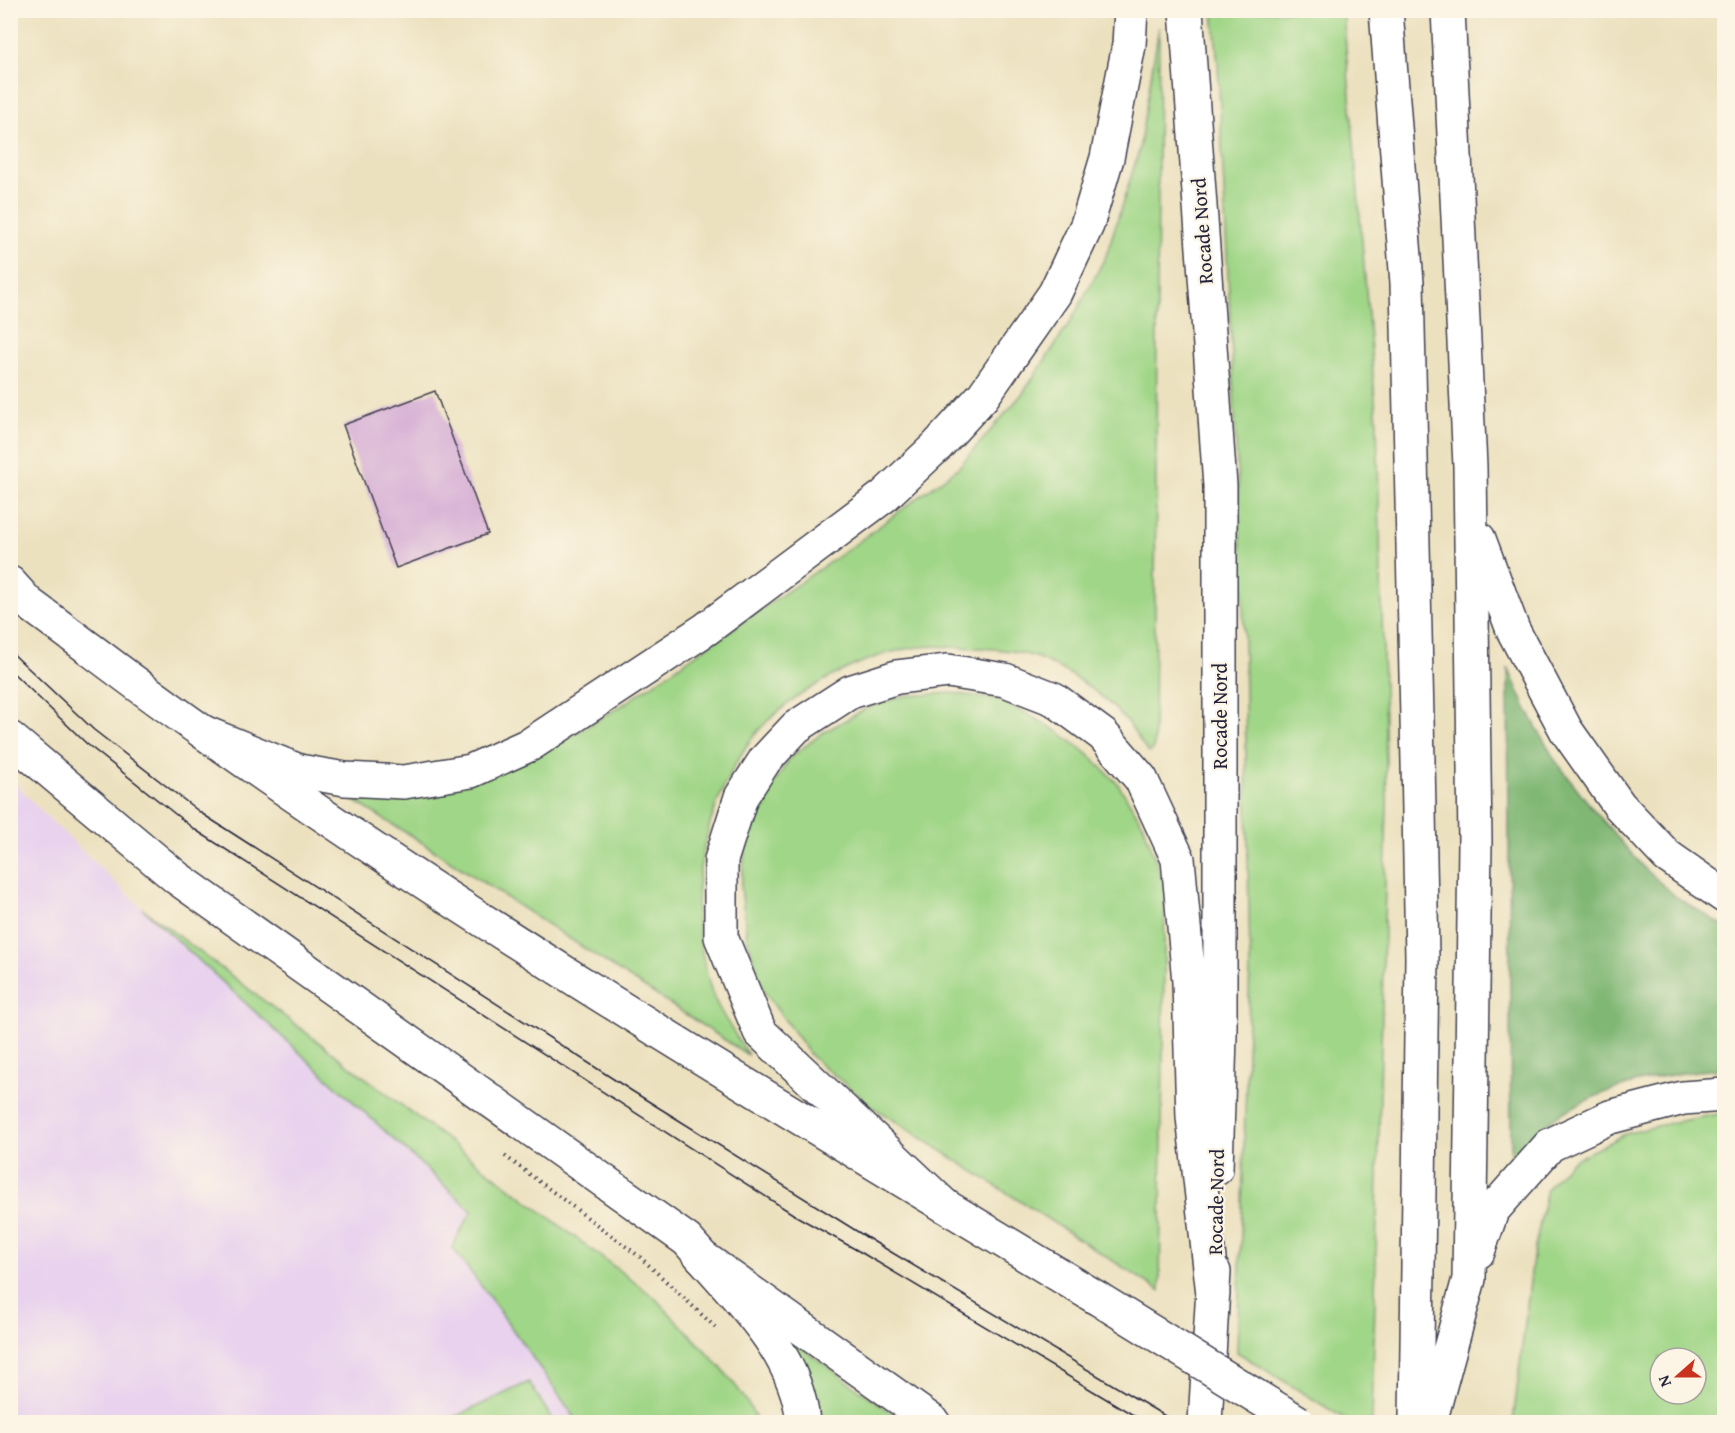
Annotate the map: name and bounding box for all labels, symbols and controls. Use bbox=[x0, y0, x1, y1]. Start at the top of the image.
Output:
street label: Rocade Nord bbox=[1183, 177, 1220, 285]
street label: Rocade Nord bbox=[1205, 662, 1234, 769]
street label: Rocade Nord bbox=[1200, 1148, 1231, 1255]
north arrow bbox=[1648, 1346, 1708, 1406]
text: N bbox=[1651, 1372, 1677, 1391]

